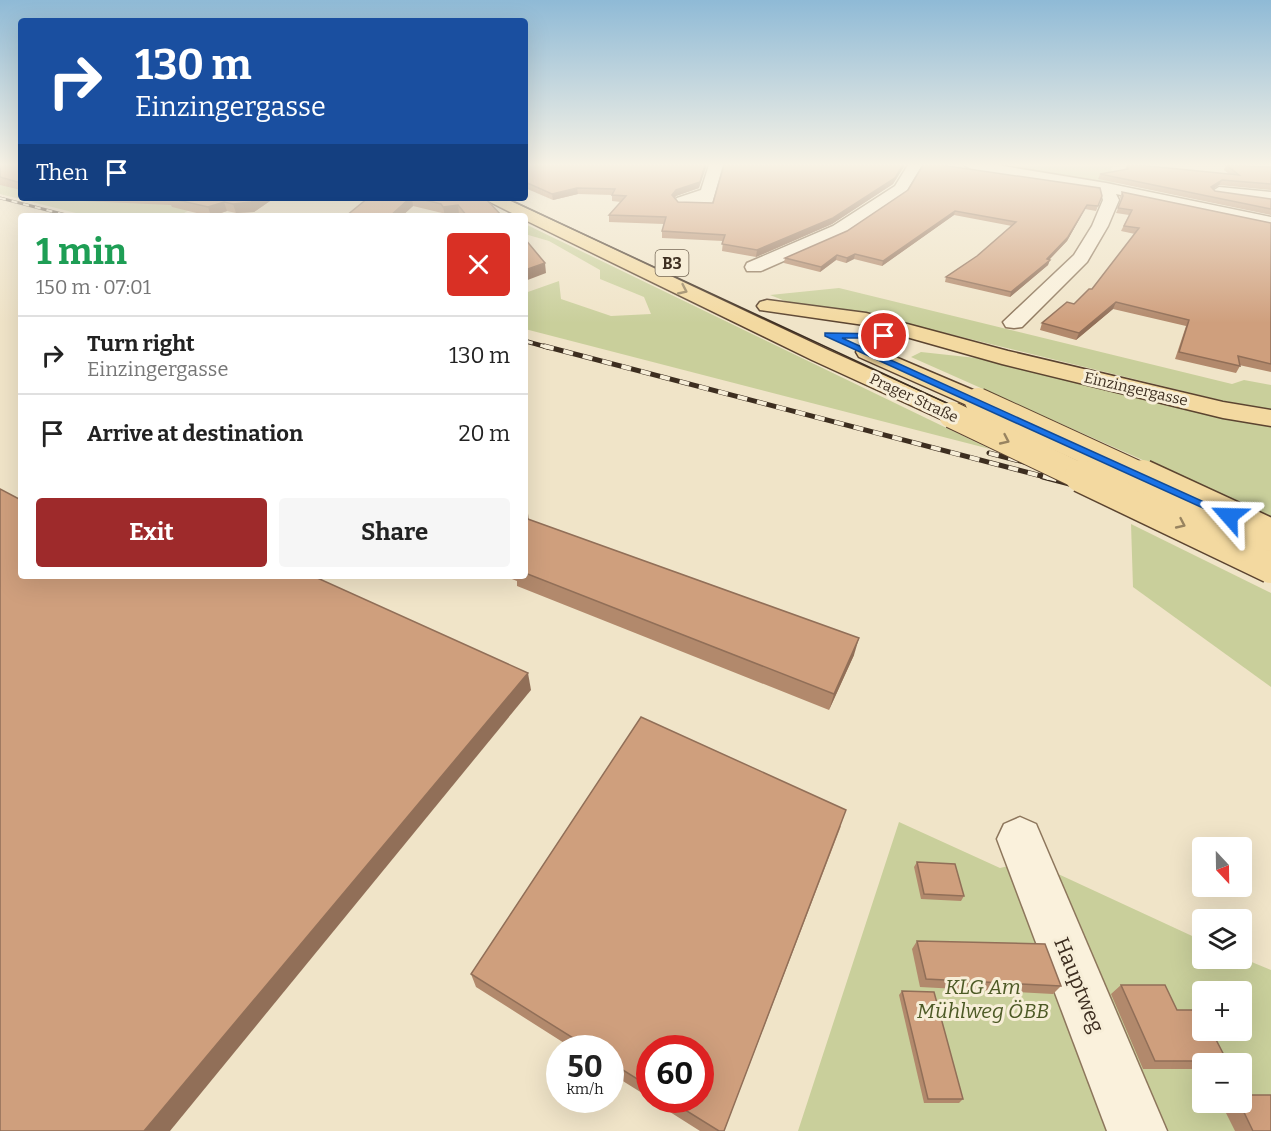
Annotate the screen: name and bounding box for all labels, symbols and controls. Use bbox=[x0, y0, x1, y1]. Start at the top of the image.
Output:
text: 130 m bbox=[135, 40, 252, 90]
icon: right bbox=[36, 42, 114, 120]
text: Einzingergasse bbox=[135, 91, 326, 123]
icon: arrive bbox=[100, 156, 133, 189]
text: Then bbox=[36, 159, 88, 186]
text: 1 min bbox=[36, 230, 127, 274]
button: close bbox=[447, 233, 510, 296]
road number: B3 bbox=[656, 250, 688, 276]
text: 150 m · 07:01 bbox=[36, 275, 151, 299]
one-way arrow bbox=[676, 282, 687, 294]
pin bbox=[858, 310, 909, 361]
icon: arrive bbox=[867, 319, 900, 352]
text: Turn right bbox=[87, 330, 195, 357]
icon: right bbox=[36, 339, 69, 372]
text: 130 m bbox=[449, 342, 510, 369]
text: Einzingergasse bbox=[87, 357, 228, 381]
street label: Einzingergasse bbox=[1082, 368, 1190, 410]
street label: Prager Straße bbox=[867, 370, 961, 426]
icon: arrive bbox=[36, 417, 69, 450]
text: Arrive at destination bbox=[87, 420, 303, 447]
text: 20 m bbox=[459, 420, 510, 447]
one-way arrow bbox=[998, 433, 1009, 445]
position arrow bbox=[1197, 484, 1261, 548]
button: Exit bbox=[36, 498, 267, 567]
button: Share bbox=[279, 498, 510, 567]
one-way arrow bbox=[1174, 516, 1185, 528]
north arrow bbox=[1192, 837, 1252, 897]
map controls bbox=[1192, 837, 1252, 1113]
button: layers bbox=[1192, 909, 1252, 969]
street label: Hauptweg bbox=[1048, 934, 1110, 1037]
park label: KLG Am Mühlweg ÖBB bbox=[917, 974, 1049, 1024]
button: + bbox=[1192, 981, 1252, 1041]
speed limit sign: 60 bbox=[636, 1035, 714, 1113]
text: 50 bbox=[567, 1049, 603, 1085]
button: − bbox=[1192, 1053, 1252, 1113]
text: km/h bbox=[566, 1080, 604, 1098]

